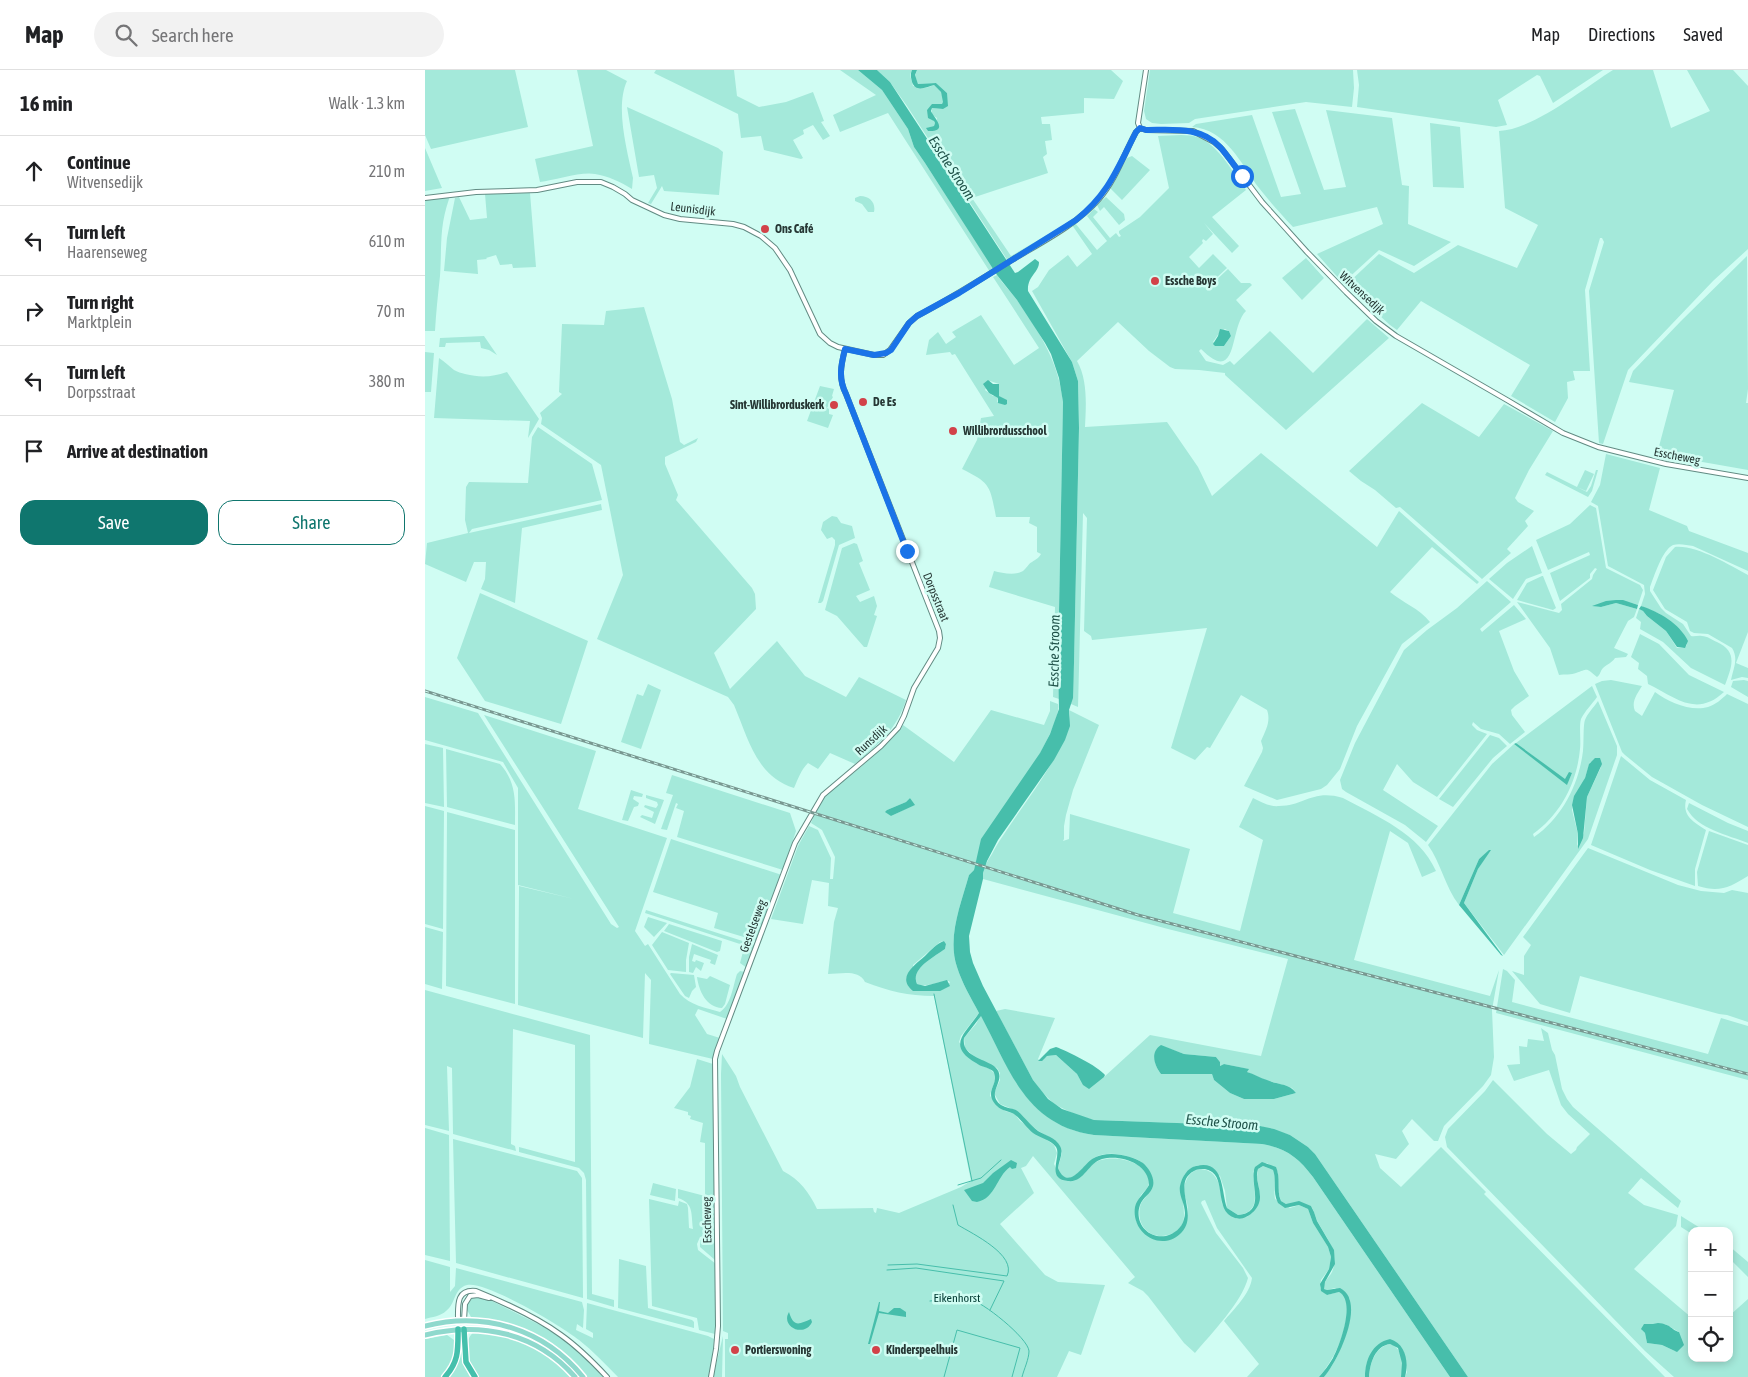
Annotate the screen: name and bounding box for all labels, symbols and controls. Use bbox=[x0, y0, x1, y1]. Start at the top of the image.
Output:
search box bbox=[94, 12, 444, 57]
text: Map bbox=[25, 21, 64, 48]
icon: search bbox=[112, 21, 140, 49]
text: Search here bbox=[152, 24, 234, 46]
text: Map bbox=[1531, 24, 1560, 45]
text: Directions bbox=[1588, 24, 1655, 45]
text: Saved bbox=[1683, 24, 1723, 45]
text: 16 min bbox=[20, 91, 73, 115]
text: Walk · 1.3 km bbox=[329, 94, 405, 112]
water label: Essche Stroom bbox=[925, 133, 979, 203]
text: Continue bbox=[67, 151, 131, 173]
icon: ahead bbox=[20, 157, 48, 185]
text: 210 m bbox=[369, 162, 405, 180]
route start bbox=[1231, 165, 1254, 188]
text: Witvensedijk bbox=[67, 173, 143, 191]
street label: Leunisdijk bbox=[670, 199, 717, 219]
text: Turn left bbox=[67, 221, 125, 243]
place label: Ons Café bbox=[775, 222, 814, 236]
marker: Ons Café bbox=[759, 223, 771, 235]
icon: left bbox=[20, 227, 48, 255]
text: 610 m bbox=[369, 232, 405, 250]
text: Haarenseweg bbox=[67, 243, 147, 261]
street label: Witvensedijk bbox=[1336, 268, 1388, 318]
place label: Essche Boys bbox=[1165, 274, 1217, 288]
marker: Essche Boys bbox=[1149, 275, 1161, 287]
text: Turn right bbox=[67, 291, 134, 313]
icon: right bbox=[20, 297, 48, 325]
text: 70 m bbox=[376, 302, 405, 320]
text: Marktplein bbox=[67, 313, 132, 331]
text: Turn left bbox=[67, 361, 125, 383]
icon: left bbox=[20, 367, 48, 395]
text: 380 m bbox=[369, 372, 405, 390]
text: Dorpsstraat bbox=[67, 383, 136, 401]
place label: De Es bbox=[873, 395, 897, 409]
marker: De Es bbox=[857, 396, 869, 408]
place label: Sint-Willibrorduskerk bbox=[730, 398, 825, 412]
marker: Sint-Willibrorduskerk bbox=[828, 399, 840, 411]
place label: Willibrordusschool bbox=[962, 424, 1047, 438]
marker: Willibrordusschool bbox=[947, 425, 959, 437]
icon: arrive bbox=[20, 437, 48, 465]
text: Arrive at destination bbox=[67, 440, 208, 462]
street label: Esscheweg bbox=[1653, 445, 1702, 467]
button: Save bbox=[20, 500, 208, 545]
button: Share bbox=[218, 500, 405, 545]
route end bbox=[896, 540, 919, 563]
street label: Dorpsstraat bbox=[920, 571, 952, 624]
water label: Essche Stroom bbox=[1045, 614, 1063, 688]
street label: Runsdijk bbox=[852, 721, 890, 758]
street label: Gestelseweg bbox=[737, 897, 769, 954]
water label: Essche Stroom bbox=[1185, 1111, 1259, 1133]
street label: Esscheweg bbox=[700, 1196, 714, 1244]
map controls bbox=[1688, 1227, 1733, 1362]
button: + bbox=[1688, 1227, 1733, 1272]
button: − bbox=[1688, 1272, 1733, 1317]
park label: Eikenhorst bbox=[934, 1291, 981, 1305]
button: locate bbox=[1688, 1317, 1733, 1362]
place label: Portierswoning bbox=[745, 1343, 812, 1357]
place label: Kinderspeelhuis bbox=[886, 1343, 958, 1357]
marker: Portierswoning bbox=[729, 1344, 741, 1356]
marker: Kinderspeelhuis bbox=[870, 1344, 882, 1356]

